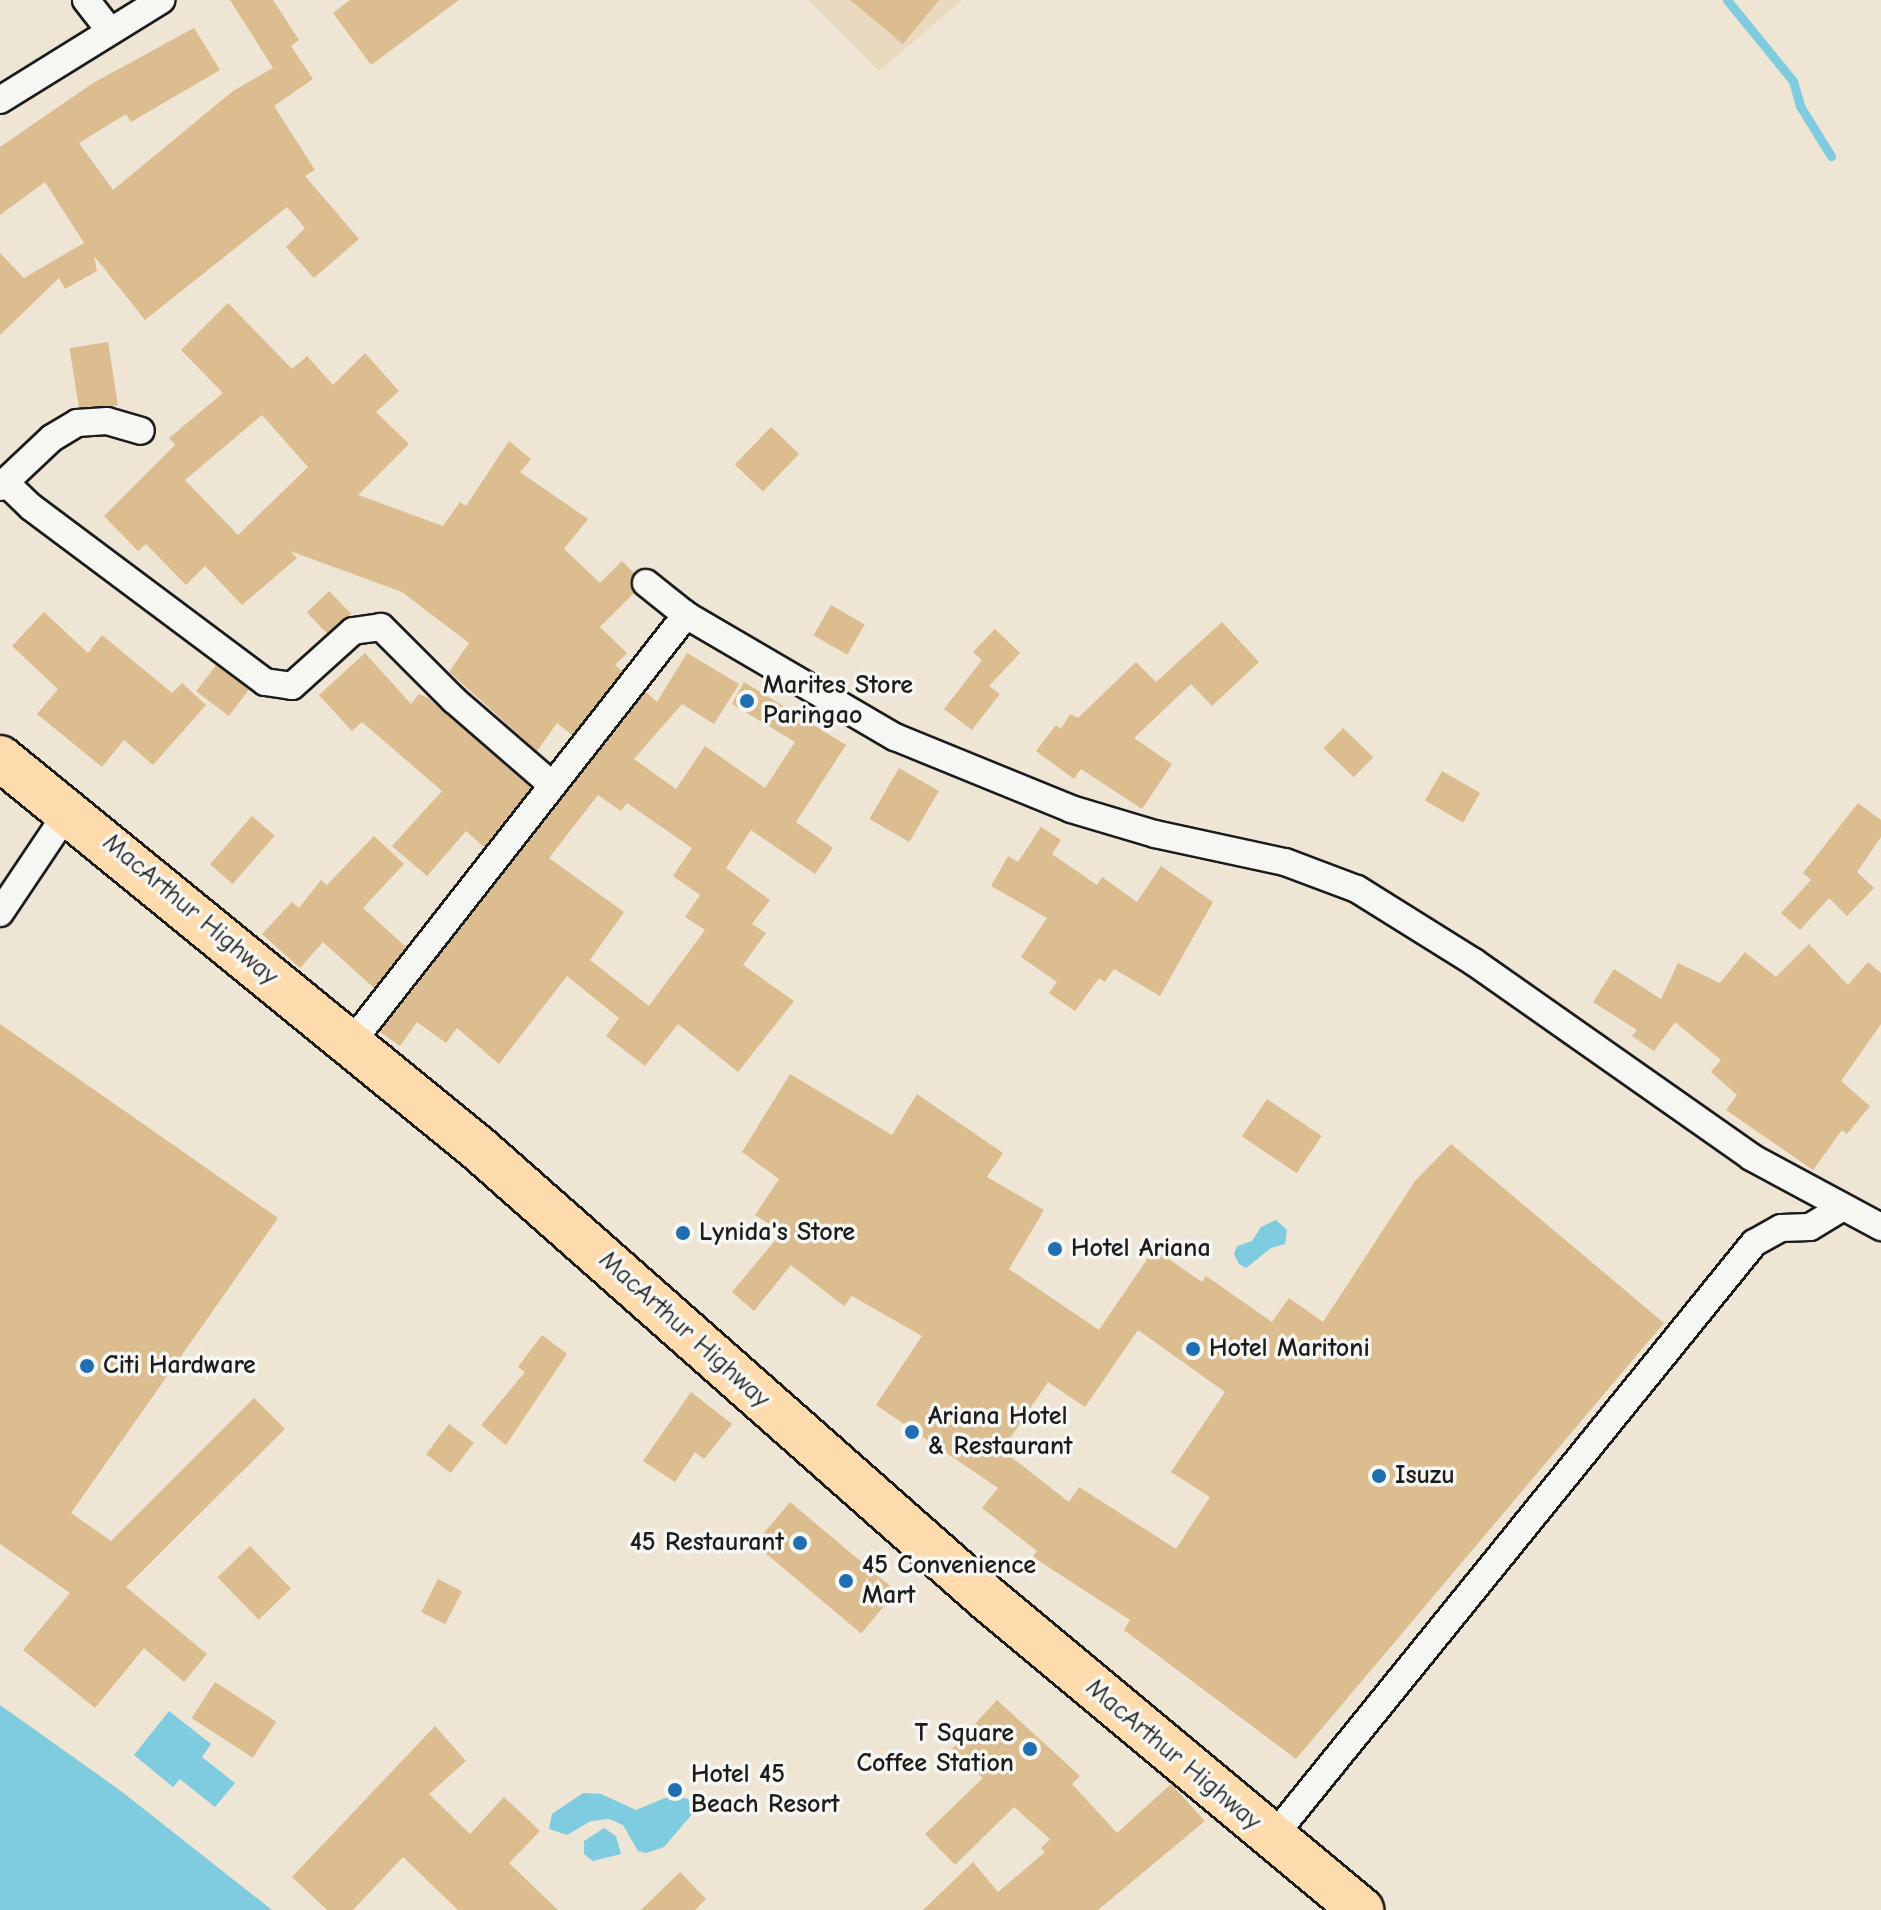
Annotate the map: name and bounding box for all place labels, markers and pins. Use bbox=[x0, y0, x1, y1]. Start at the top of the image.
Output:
place label: Marites Store Paringao bbox=[763, 670, 913, 732]
marker: Marites Store Paringao bbox=[738, 692, 756, 710]
place label: Lynida's Store bbox=[699, 1217, 855, 1249]
marker: Lynida's Store bbox=[674, 1224, 692, 1242]
place label: Hotel Ariana bbox=[1071, 1233, 1211, 1265]
marker: Hotel Ariana bbox=[1046, 1240, 1064, 1258]
place label: Hotel Maritoni bbox=[1209, 1333, 1370, 1365]
marker: Hotel Maritoni bbox=[1184, 1340, 1202, 1358]
place label: Citi Hardware bbox=[103, 1350, 256, 1382]
marker: Citi Hardware bbox=[78, 1357, 96, 1375]
place label: Ariana Hotel & Restaurant bbox=[928, 1401, 1073, 1462]
marker: Ariana Hotel & Restaurant bbox=[903, 1423, 921, 1441]
place label: Isuzu bbox=[1395, 1460, 1455, 1492]
marker: Isuzu bbox=[1370, 1467, 1388, 1485]
place label: 45 Restaurant bbox=[630, 1527, 784, 1559]
marker: 45 Restaurant bbox=[791, 1534, 809, 1552]
place label: 45 Convenience Mart bbox=[862, 1550, 1036, 1612]
marker: 45 Convenience Mart bbox=[837, 1572, 855, 1590]
place label: T Square Coffee Station bbox=[856, 1718, 1014, 1780]
marker: T Square Coffee Station bbox=[1021, 1740, 1039, 1758]
place label: Hotel 45 Beach Resort bbox=[691, 1759, 839, 1820]
marker: Hotel 45 Beach Resort bbox=[666, 1781, 684, 1799]

